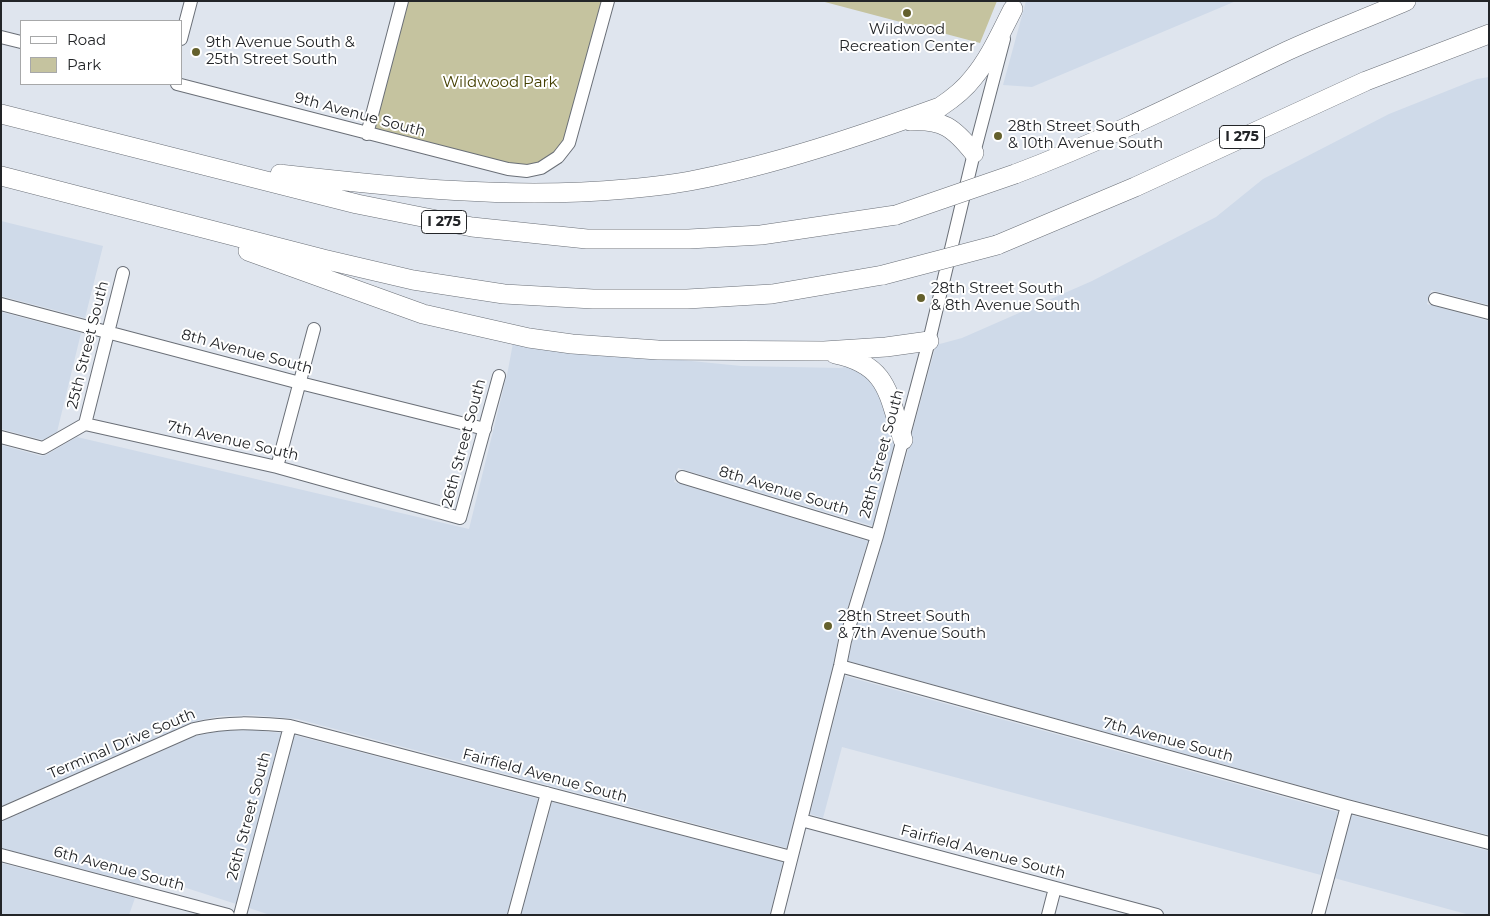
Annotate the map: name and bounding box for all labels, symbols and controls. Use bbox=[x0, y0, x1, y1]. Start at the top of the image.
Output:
marker: Wildwood Recreation Center bbox=[901, 7, 913, 19]
legend bbox=[20, 20, 182, 85]
place label: Wildwood Recreation Center bbox=[839, 21, 975, 56]
text: Road bbox=[67, 30, 106, 49]
place label: 9th Avenue South & 25th Street South bbox=[206, 34, 355, 69]
marker: 9th Avenue South & 25th Street South bbox=[190, 46, 202, 58]
text: Park bbox=[67, 55, 101, 74]
park label: Wildwood Park bbox=[443, 74, 557, 92]
street label: 9th Avenue South bbox=[293, 89, 427, 141]
place label: 28th Street South & 10th Avenue South bbox=[1008, 118, 1163, 153]
road number: I 275 bbox=[1220, 125, 1264, 148]
marker: 28th Street South & 10th Avenue South bbox=[992, 130, 1004, 142]
road number: I 275 bbox=[422, 210, 466, 233]
street label: 25th Street South bbox=[63, 279, 113, 411]
place label: 28th Street South & 8th Avenue South bbox=[931, 280, 1080, 315]
marker: 28th Street South & 8th Avenue South bbox=[915, 292, 927, 304]
street label: 8th Avenue South bbox=[179, 326, 315, 378]
street label: 26th Street South bbox=[438, 377, 490, 509]
street label: 28th Street South bbox=[856, 388, 908, 520]
street label: 7th Avenue South bbox=[166, 417, 300, 465]
street label: 8th Avenue South bbox=[717, 463, 851, 519]
place label: 28th Street South & 7th Avenue South bbox=[838, 608, 986, 643]
marker: 28th Street South & 7th Avenue South bbox=[822, 620, 834, 632]
street label: Terminal Drive South bbox=[46, 705, 198, 783]
street label: 7th Avenue South bbox=[1101, 714, 1235, 766]
street label: Fairfield Avenue South bbox=[461, 745, 629, 807]
street label: 26th Street South bbox=[223, 750, 275, 882]
street label: Fairfield Avenue South bbox=[899, 821, 1067, 883]
street label: 6th Avenue South bbox=[52, 843, 186, 895]

